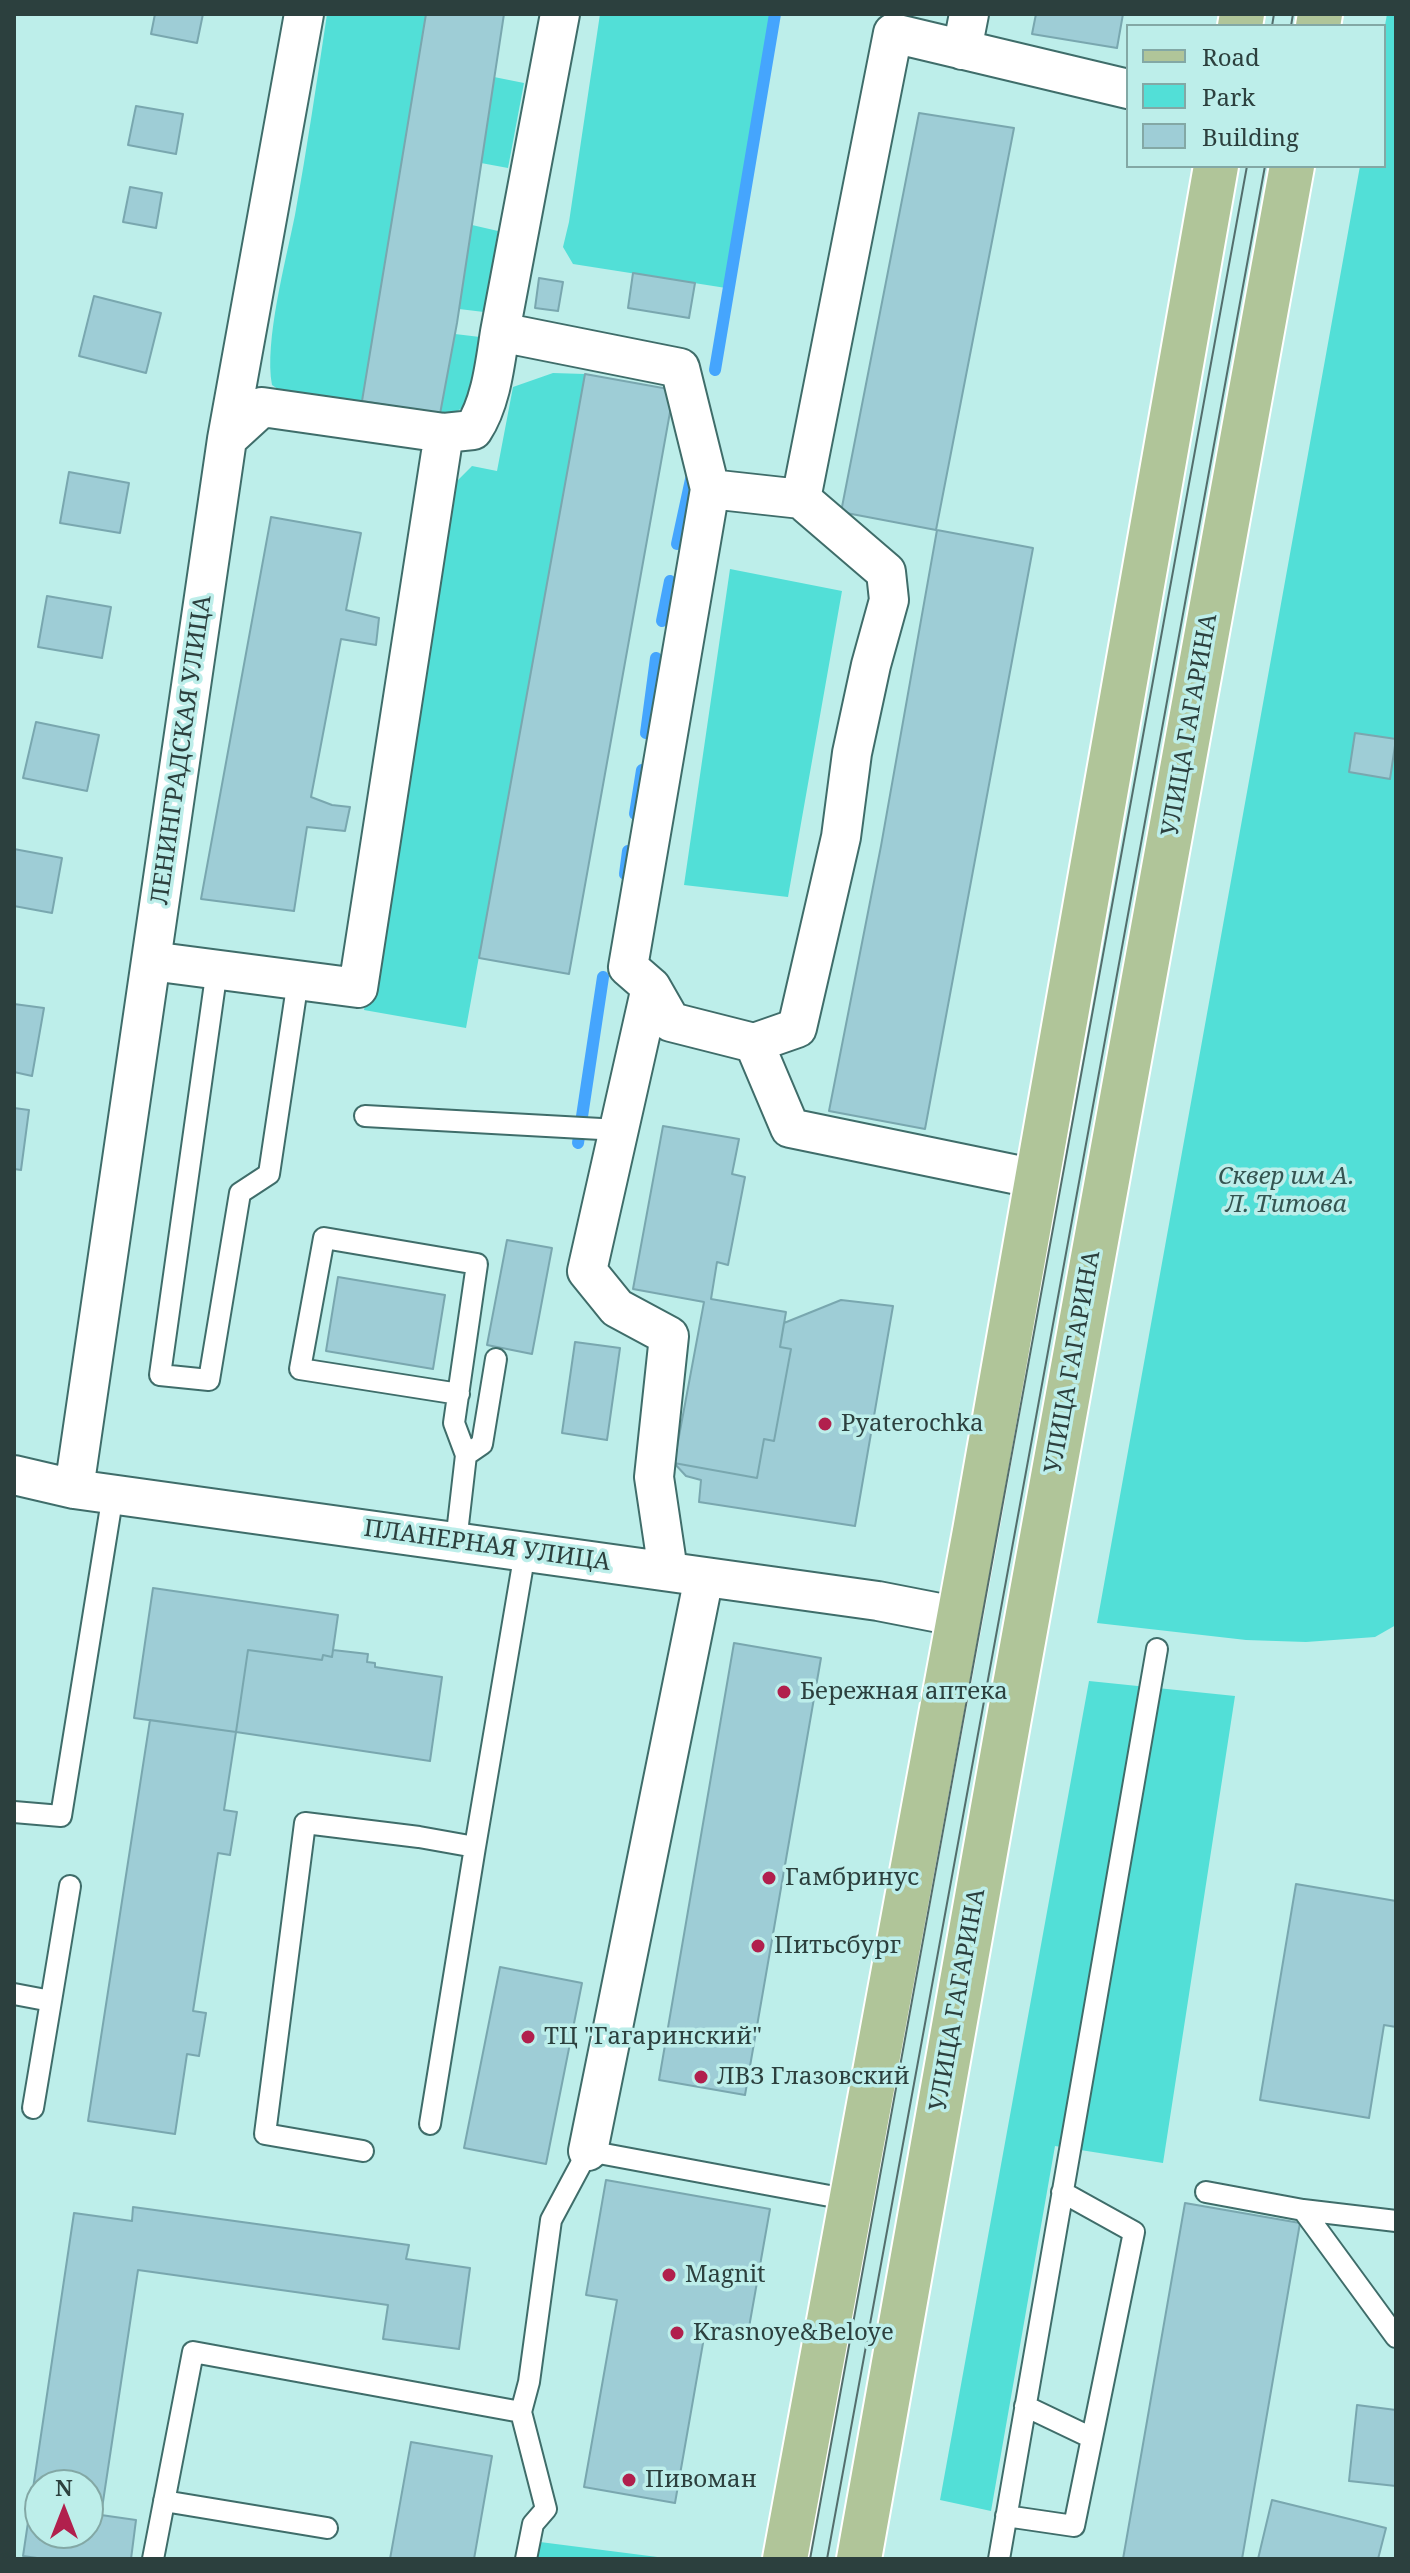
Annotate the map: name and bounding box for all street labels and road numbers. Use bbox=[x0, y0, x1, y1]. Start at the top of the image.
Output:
street label: ЛЕНИНГРАДСКАЯ УЛИЦА bbox=[146, 593, 218, 907]
street label: УЛИЦА ГАГАРИНА bbox=[1156, 611, 1224, 839]
street label: УЛИЦА ГАГАРИНА bbox=[1039, 1248, 1107, 1476]
street label: ПЛАНЕРНАЯ УЛИЦА bbox=[362, 1514, 612, 1578]
street label: УЛИЦА ГАГАРИНА bbox=[924, 1886, 992, 2114]

